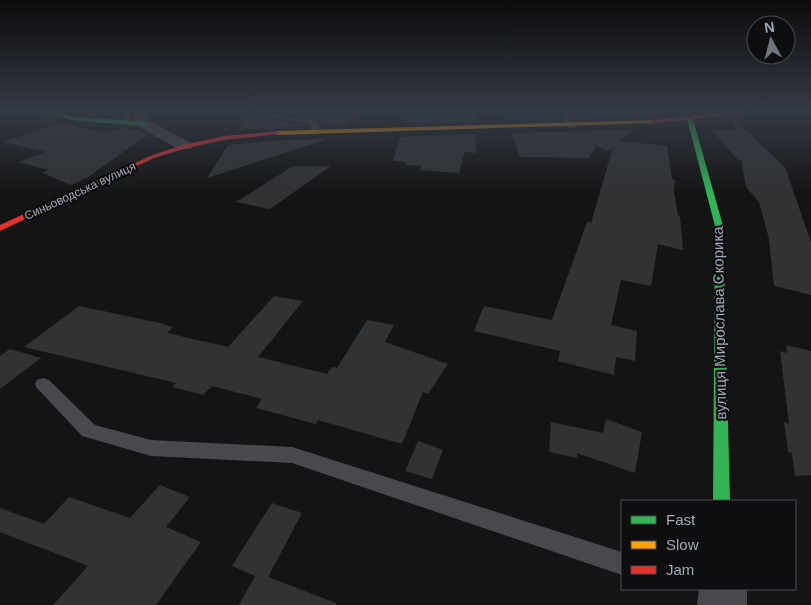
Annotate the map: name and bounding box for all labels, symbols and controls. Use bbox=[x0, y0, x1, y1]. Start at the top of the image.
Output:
north arrow bbox=[746, 15, 796, 65]
text: N bbox=[763, 19, 775, 36]
street label: Синьоводська вулиця bbox=[22, 159, 138, 223]
street label: вулиця Мирослава Скорика bbox=[709, 226, 729, 420]
legend bbox=[621, 500, 796, 590]
text: Fast bbox=[666, 511, 696, 528]
text: Slow bbox=[666, 536, 699, 553]
text: Jam bbox=[666, 561, 694, 578]

